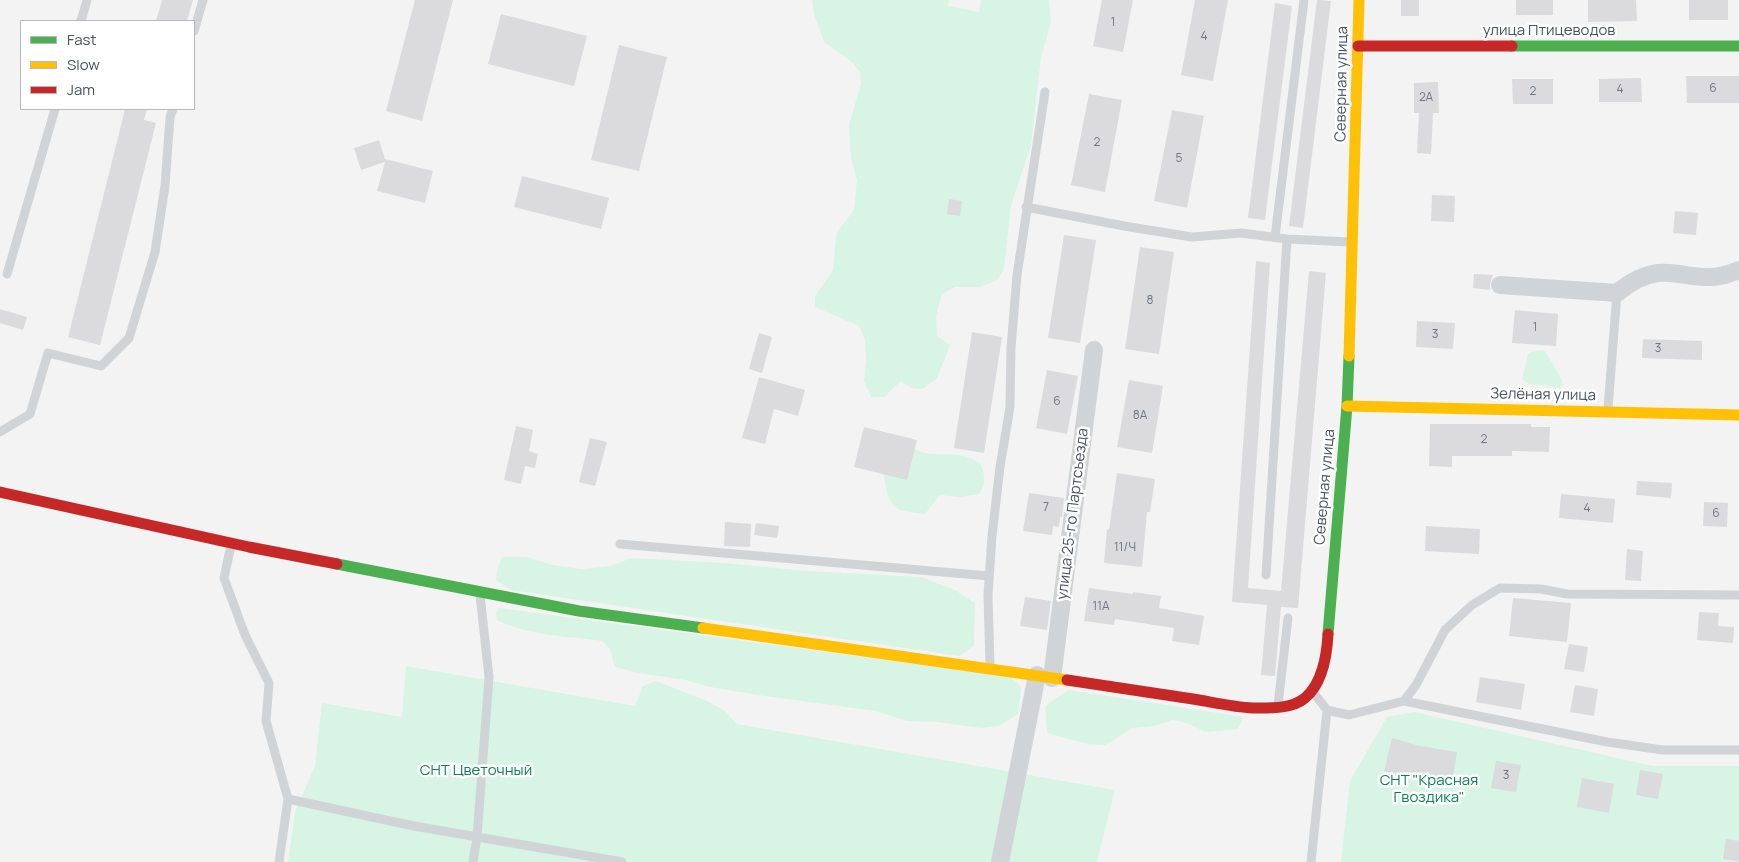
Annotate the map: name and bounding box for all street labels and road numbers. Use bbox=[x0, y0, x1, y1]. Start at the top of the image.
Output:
street label: улица Птицеводов bbox=[1483, 22, 1615, 40]
street label: Северная улица bbox=[1332, 26, 1352, 142]
street label: Зелёная улица bbox=[1490, 385, 1596, 405]
street label: улица 25-го Партсъезда bbox=[1054, 427, 1092, 601]
street label: Северная улица bbox=[1311, 428, 1339, 546]

